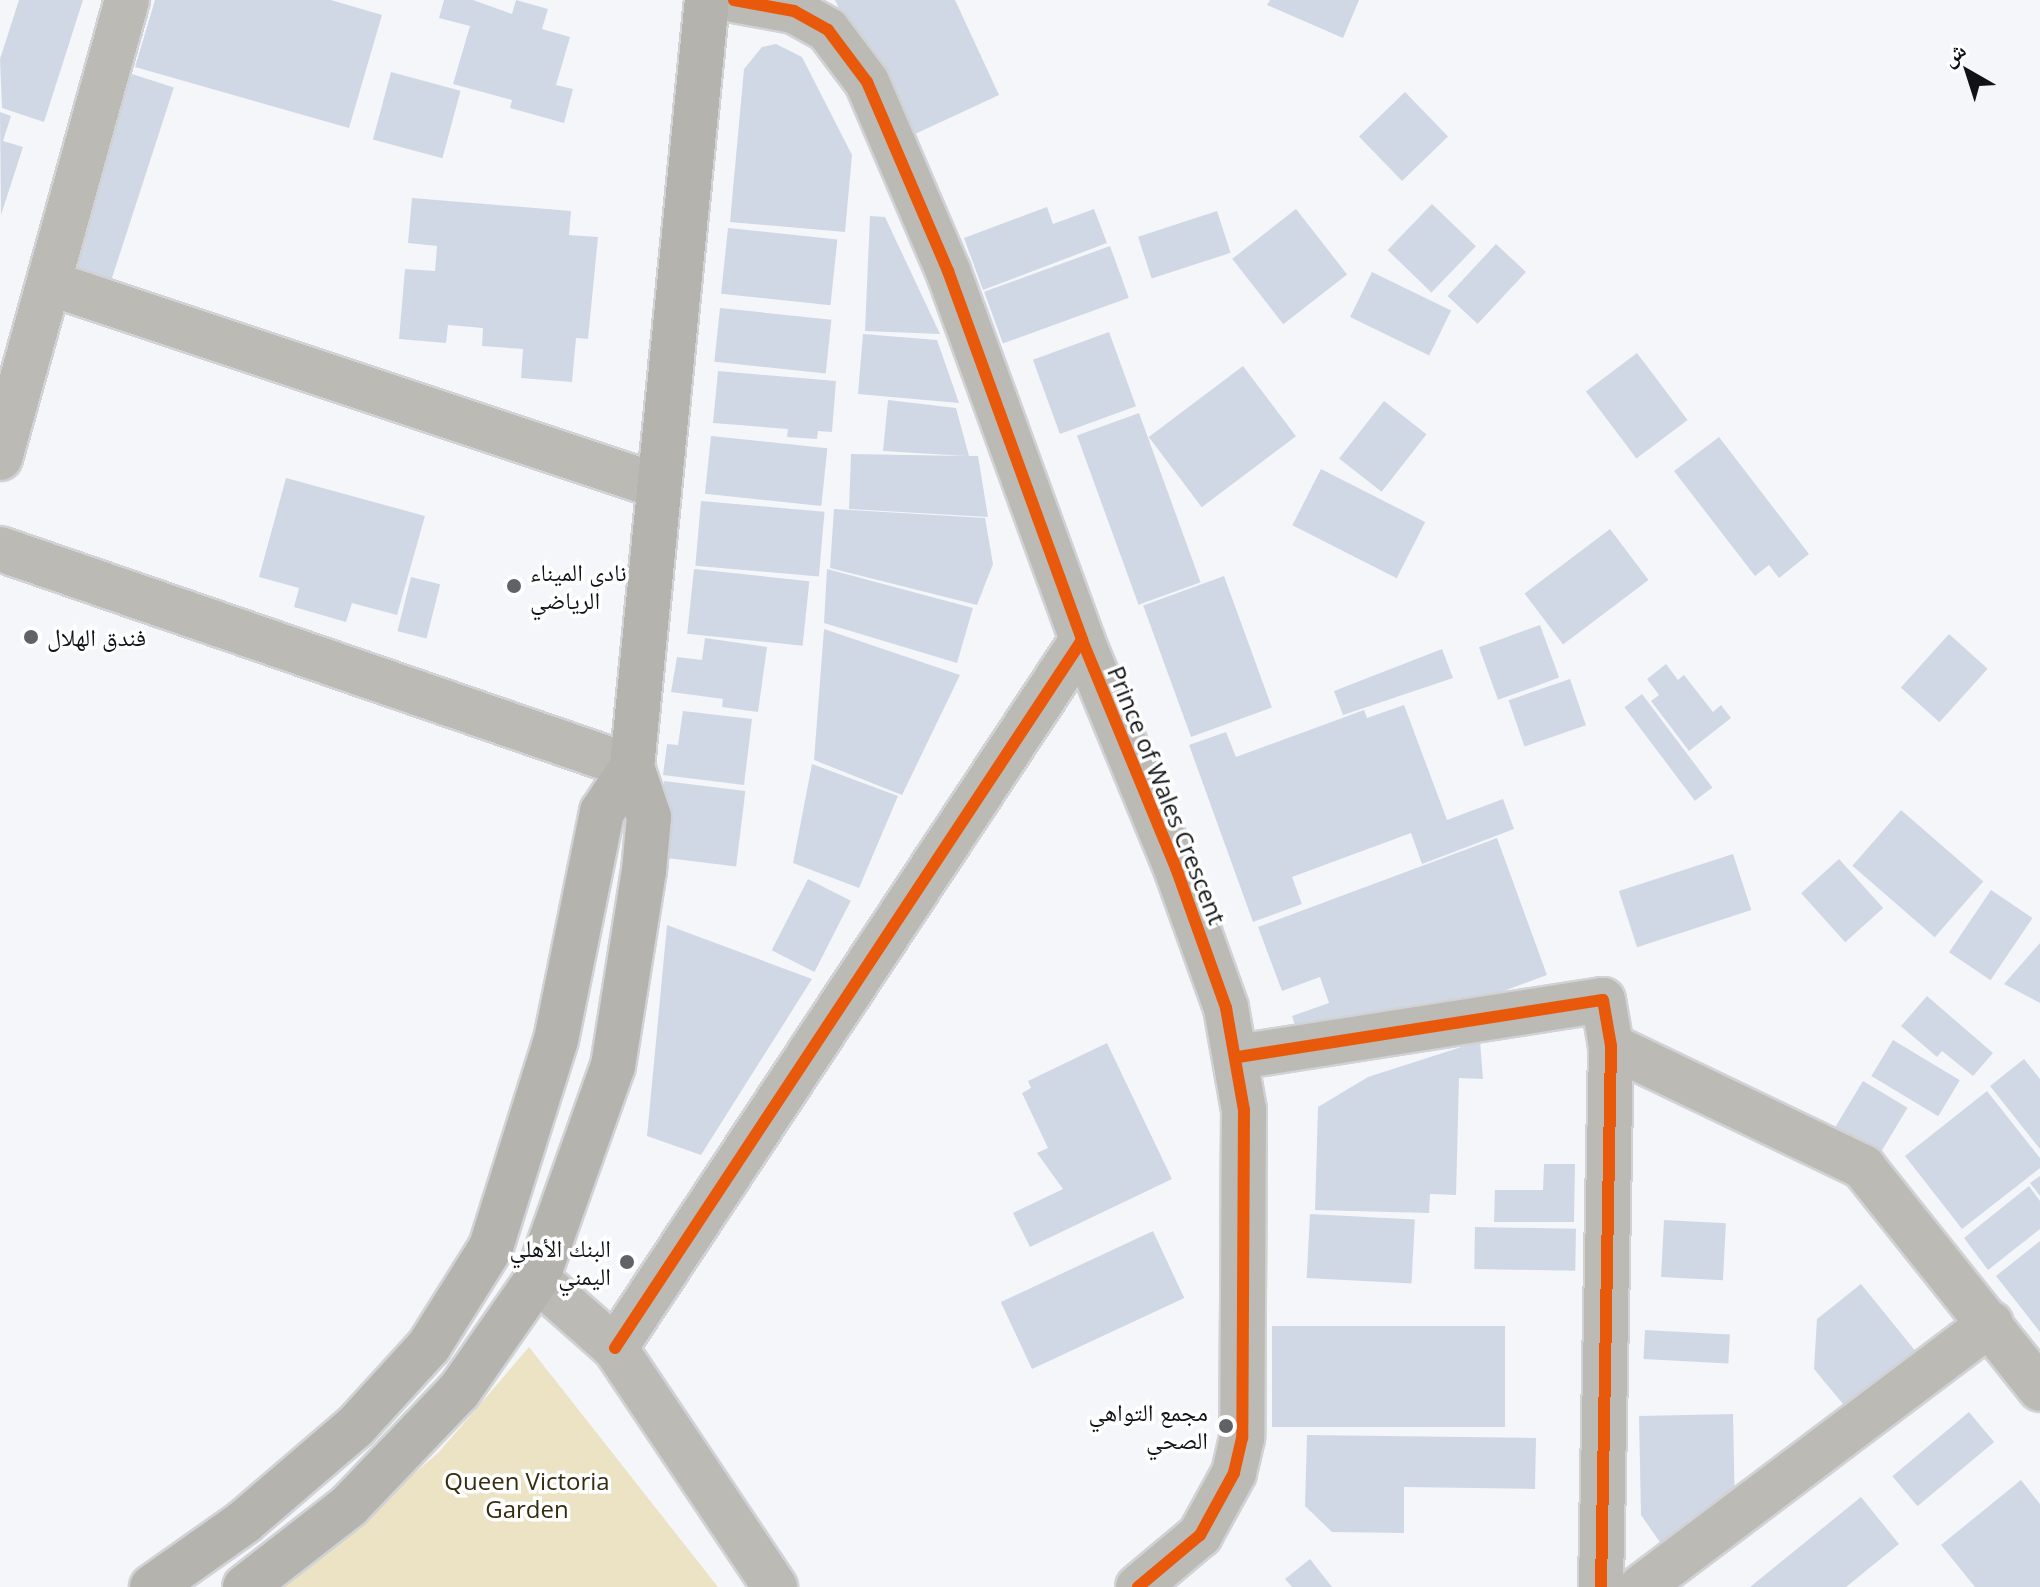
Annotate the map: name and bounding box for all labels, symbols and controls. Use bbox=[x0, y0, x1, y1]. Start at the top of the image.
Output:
north arrow bbox=[1928, 32, 2008, 112]
text: ش bbox=[1934, 34, 1971, 72]
place label: نادي الميناء الرياضي bbox=[530, 558, 627, 614]
marker: نادي الميناء الرياضي bbox=[505, 577, 523, 595]
place label: فندق الهلال bbox=[47, 623, 146, 651]
marker: فندق الهلال bbox=[22, 628, 40, 646]
street label: Prince of Wales Crescent bbox=[1102, 662, 1232, 928]
place label: البنك الأهلي اليمني bbox=[510, 1234, 611, 1290]
marker: البنك الأهلي اليمني bbox=[618, 1253, 636, 1271]
place label: مجمع التواهي الصحي bbox=[1088, 1398, 1208, 1454]
marker: مجمع التواهي الصحي bbox=[1215, 1415, 1237, 1437]
park label: Queen Victoria Garden bbox=[444, 1467, 610, 1523]

